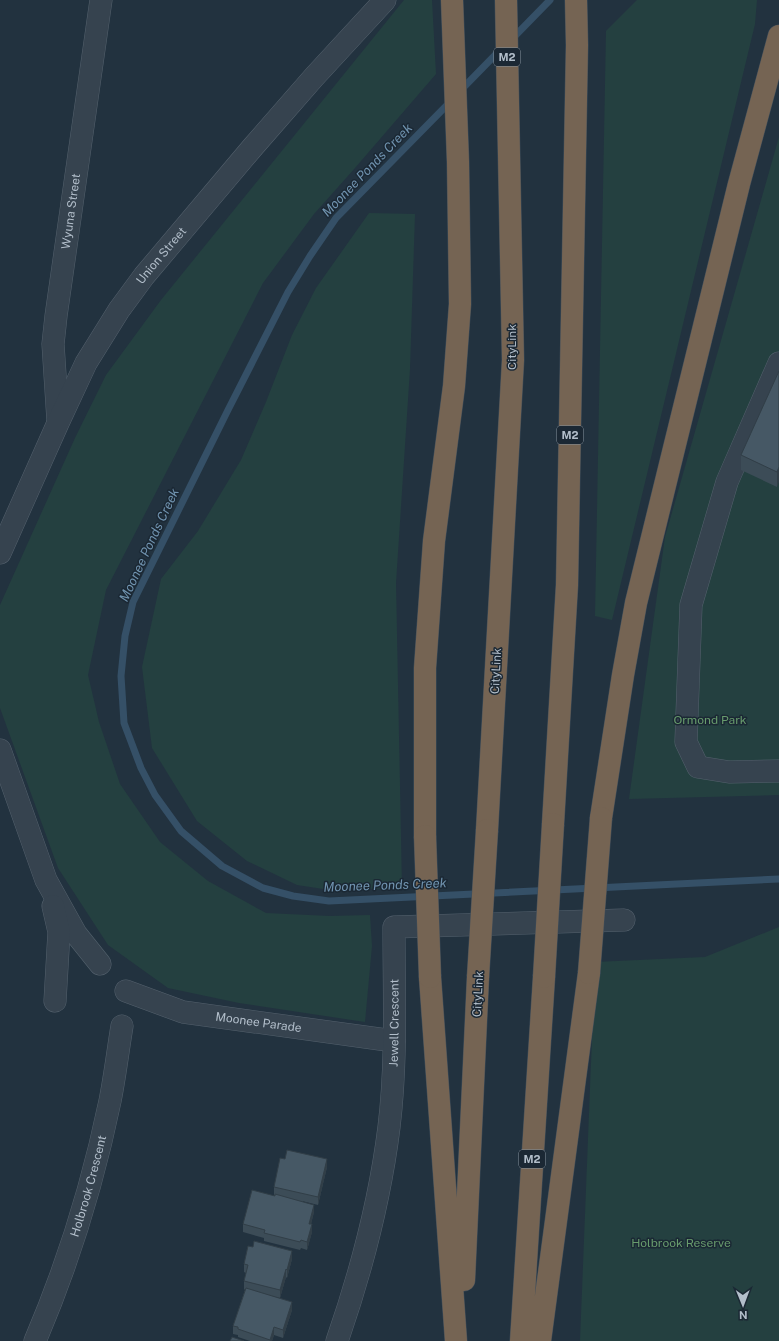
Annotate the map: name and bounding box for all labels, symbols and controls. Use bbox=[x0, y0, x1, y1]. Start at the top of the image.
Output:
road number: M2 bbox=[494, 48, 520, 66]
water label: Moonee Ponds Creek bbox=[319, 120, 415, 220]
street label: Wyuna Street bbox=[59, 172, 83, 250]
street label: Union Street bbox=[133, 224, 189, 287]
street label: CityLink bbox=[505, 324, 519, 370]
road number: M2 bbox=[557, 426, 583, 444]
water label: Moonee Ponds Creek bbox=[116, 486, 182, 604]
street label: CityLink bbox=[488, 647, 504, 694]
park label: Ormond Park bbox=[673, 713, 747, 727]
water label: Moonee Ponds Creek bbox=[323, 875, 447, 895]
street label: CityLink bbox=[470, 970, 486, 1017]
street label: Jewell Crescent bbox=[387, 979, 402, 1067]
street label: Moonee Parade bbox=[215, 1010, 303, 1035]
street label: Holbrook Crescent bbox=[67, 1134, 109, 1239]
road number: M2 bbox=[519, 1150, 545, 1168]
park label: Holbrook Reserve bbox=[631, 1236, 731, 1250]
north arrow bbox=[723, 1285, 763, 1325]
text: N bbox=[739, 1309, 748, 1321]

